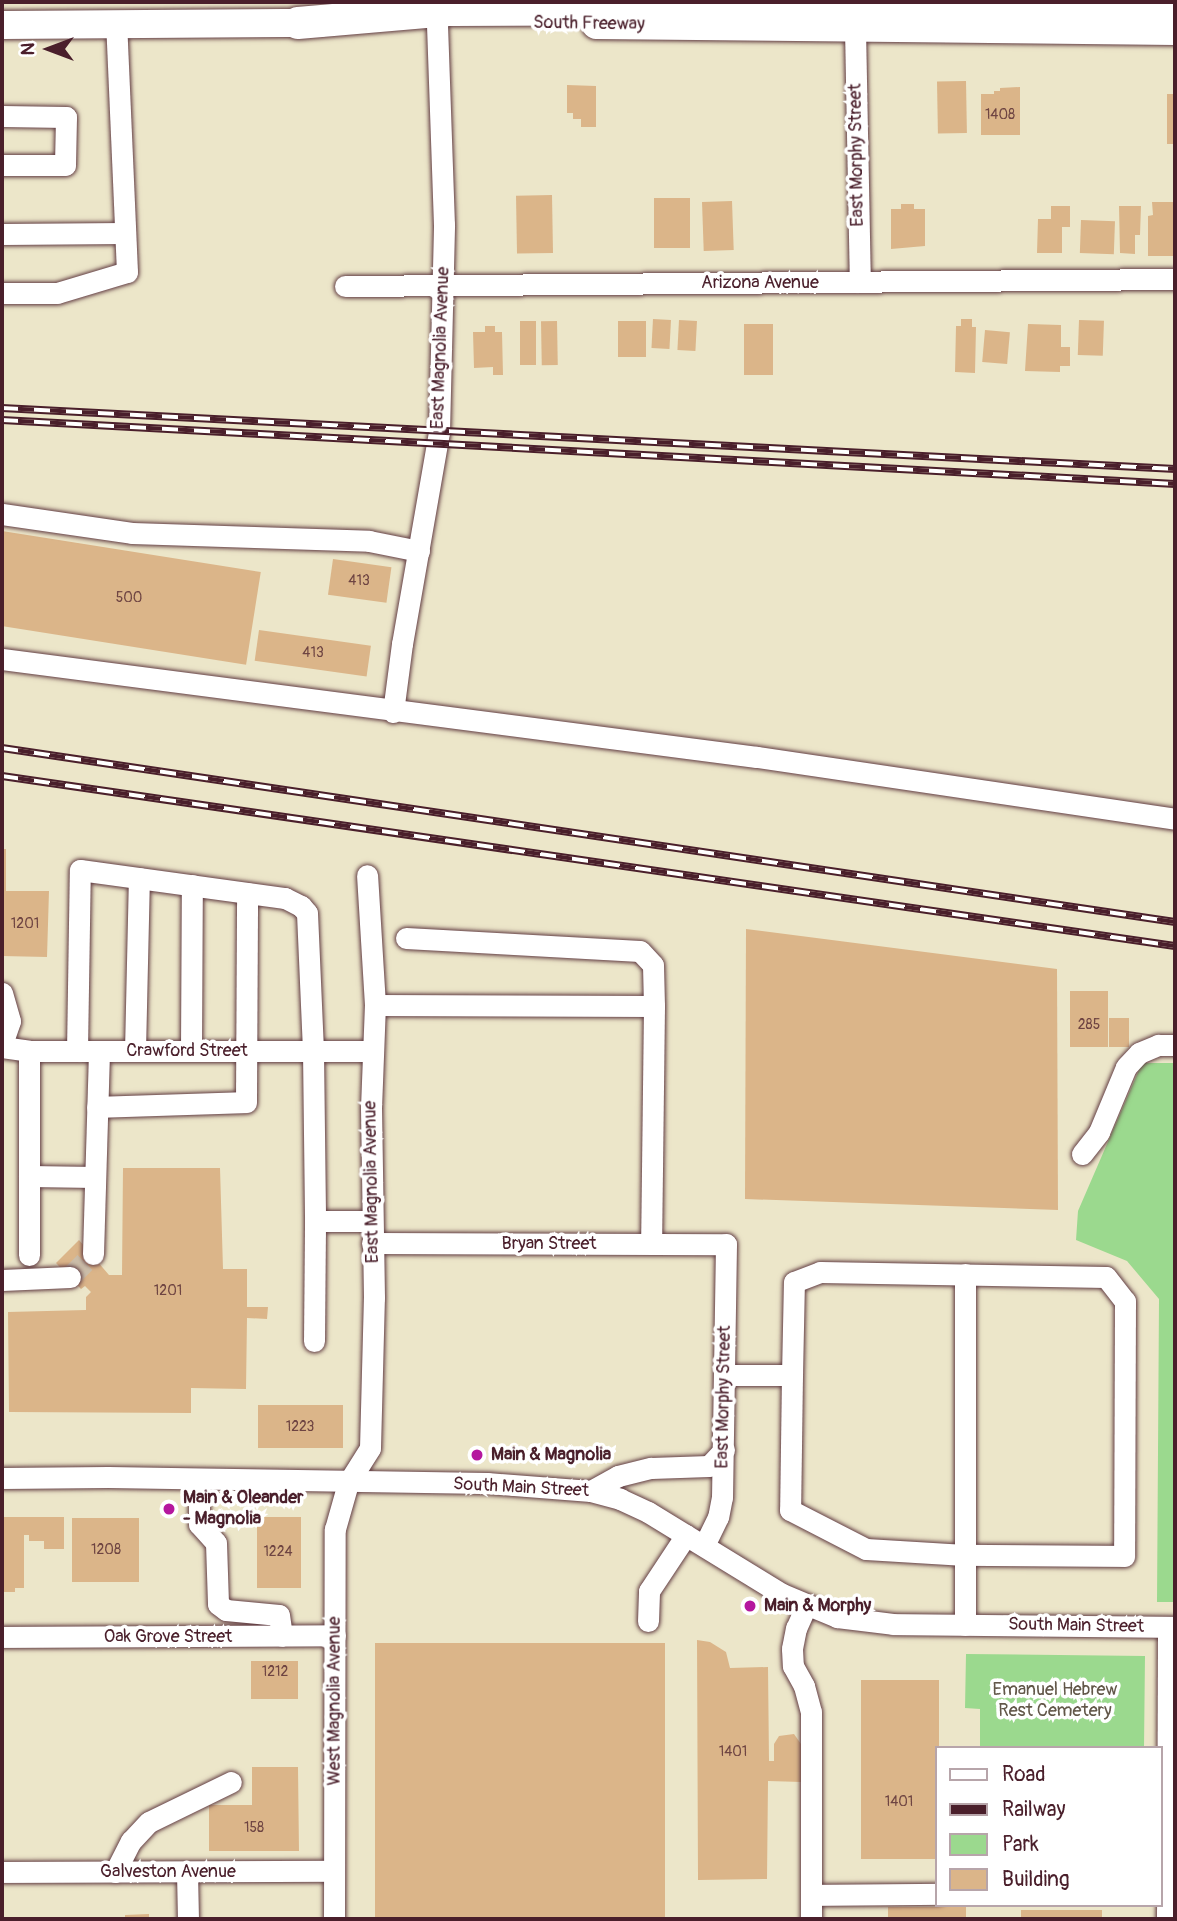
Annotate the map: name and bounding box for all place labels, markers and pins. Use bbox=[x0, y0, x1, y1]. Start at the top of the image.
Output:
place label: Main & Magnolia bbox=[491, 1444, 611, 1466]
marker: Main & Magnolia bbox=[469, 1447, 485, 1463]
place label: Main & Oleander - Magnolia bbox=[183, 1488, 304, 1530]
marker: Main & Oleander - Magnolia bbox=[161, 1501, 177, 1517]
place label: Main & Morphy bbox=[764, 1595, 871, 1617]
marker: Main & Morphy bbox=[742, 1598, 758, 1614]

